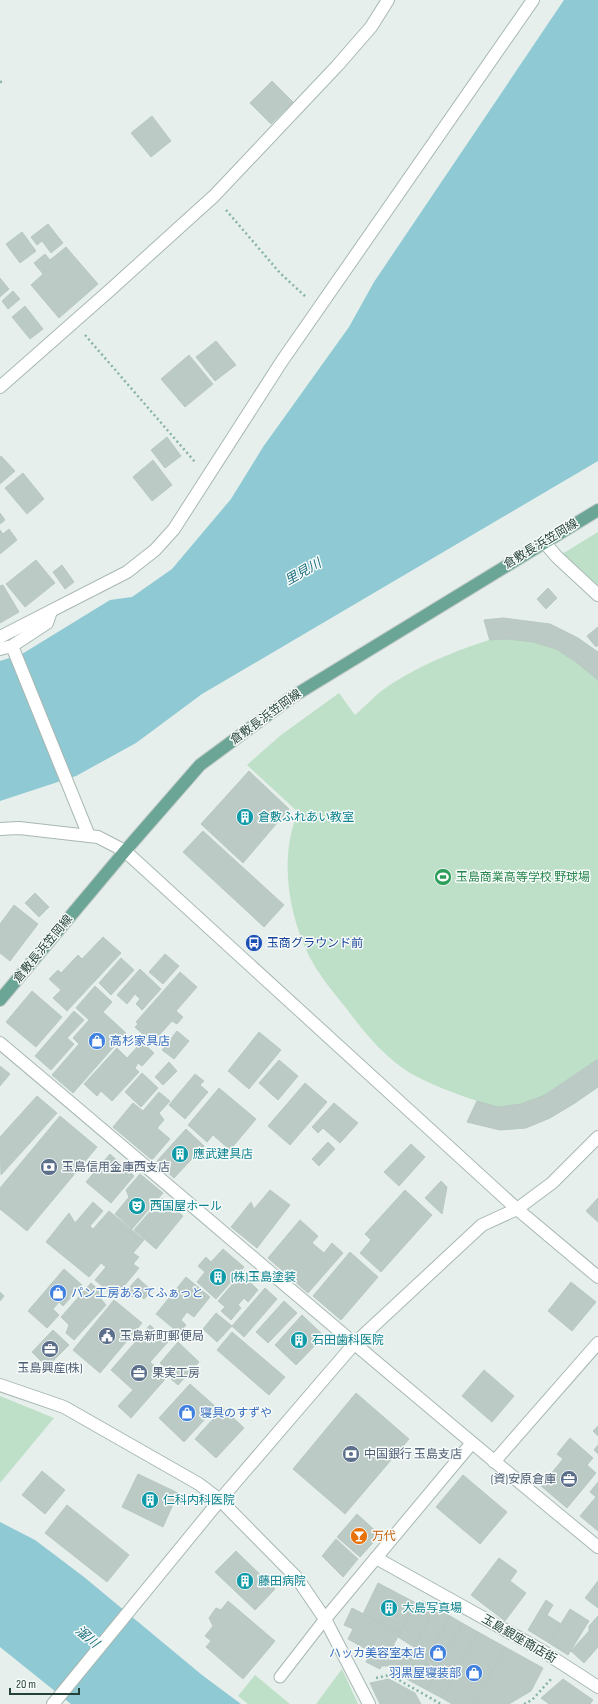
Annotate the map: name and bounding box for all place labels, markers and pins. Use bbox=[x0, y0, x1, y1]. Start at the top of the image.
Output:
building icon: 倉敷ふれあい教室 bbox=[235, 807, 255, 827]
place label: 倉敷ふれあい教室 bbox=[258, 810, 354, 825]
sports icon: 玉島商業高等学校 野球場 bbox=[433, 867, 453, 887]
place label: 玉島商業高等学校 野球場 bbox=[456, 870, 590, 885]
bus stop icon: 玉商グラウンド前 bbox=[244, 933, 264, 953]
place label: 玉商グラウンド前 bbox=[267, 936, 363, 951]
shop icon: 高杉家具店 bbox=[87, 1031, 107, 1051]
place label: 高杉家具店 bbox=[110, 1034, 170, 1049]
building icon: 應武建具店 bbox=[170, 1144, 190, 1164]
place label: 應武建具店 bbox=[193, 1147, 253, 1162]
bank icon: 玉島信用金庫西支店 bbox=[39, 1157, 59, 1177]
place label: 玉島信用金庫西支店 bbox=[62, 1160, 170, 1175]
theatre icon: 西国屋ホール bbox=[127, 1196, 147, 1216]
place label: 西国屋ホール bbox=[150, 1199, 222, 1214]
building icon: (株)玉島塗装 bbox=[208, 1267, 228, 1287]
place label: (株)玉島塗装 bbox=[231, 1270, 296, 1285]
shop icon: パン工房あるてふぁっと bbox=[48, 1283, 68, 1303]
place label: パン工房あるてふぁっと bbox=[71, 1286, 204, 1301]
public building icon: 玉島新町郵便局 bbox=[97, 1326, 117, 1346]
place label: 玉島新町郵便局 bbox=[120, 1329, 204, 1344]
building icon: 石田歯科医院 bbox=[289, 1330, 309, 1350]
place label: 石田歯科医院 bbox=[312, 1333, 384, 1348]
office icon: 玉島興産(株) bbox=[40, 1339, 60, 1359]
place label: 玉島興産(株) bbox=[17, 1361, 83, 1376]
office icon: 果実工房 bbox=[129, 1363, 149, 1383]
place label: 果実工房 bbox=[152, 1366, 200, 1381]
shop icon: 寝具のすずや bbox=[177, 1403, 197, 1423]
place label: 寝具のすずや bbox=[200, 1406, 272, 1421]
bank icon: 中国銀行 玉島支店 bbox=[341, 1444, 361, 1464]
place label: 中国銀行 玉島支店 bbox=[364, 1447, 462, 1462]
office icon: (資)安原倉庫 bbox=[559, 1469, 579, 1489]
place label: (資)安原倉庫 bbox=[491, 1472, 556, 1487]
building icon: 仁科内科医院 bbox=[140, 1490, 160, 1510]
place label: 仁科内科医院 bbox=[163, 1493, 235, 1508]
bar icon: 万代 bbox=[349, 1526, 369, 1546]
place label: 万代 bbox=[372, 1529, 396, 1544]
building icon: 藤田病院 bbox=[235, 1571, 255, 1591]
place label: 藤田病院 bbox=[258, 1574, 306, 1589]
building icon: 大島写真場 bbox=[379, 1598, 399, 1618]
place label: 大島写真場 bbox=[402, 1601, 462, 1616]
shop icon: ハッカ美容室本店 bbox=[428, 1643, 448, 1663]
place label: ハッカ美容室本店 bbox=[329, 1646, 425, 1661]
shop icon: 羽黒屋寝装部 bbox=[464, 1663, 484, 1683]
place label: 羽黒屋寝装部 bbox=[389, 1666, 461, 1681]

